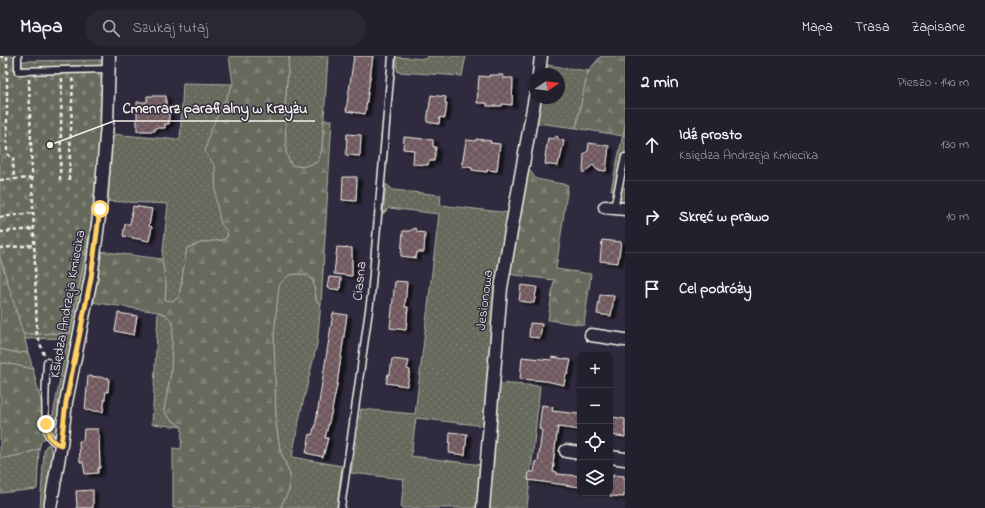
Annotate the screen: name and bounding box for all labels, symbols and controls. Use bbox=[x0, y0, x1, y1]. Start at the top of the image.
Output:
search box bbox=[86, 10, 366, 46]
text: Mapa bbox=[20, 14, 62, 41]
icon: search bbox=[100, 17, 122, 39]
text: Szukaj tutaj bbox=[132, 17, 208, 39]
text: Mapa bbox=[802, 17, 833, 38]
text: Trasa bbox=[855, 17, 889, 38]
text: Zapisane bbox=[911, 17, 965, 38]
north arrow bbox=[529, 68, 565, 104]
text: 2 min bbox=[641, 70, 678, 95]
text: Pieszo · 140 m bbox=[898, 73, 969, 92]
callout: Cmenrarz parafialny w Krzyżu bbox=[114, 94, 315, 121]
text: Cmenrarz parafialny w Krzyżu bbox=[122, 98, 308, 122]
text: Idź prosto bbox=[679, 124, 742, 146]
icon: ahead bbox=[641, 134, 663, 156]
text: 130 m bbox=[941, 135, 969, 154]
text: Księdza Andrzeja Kmiecika bbox=[679, 146, 818, 165]
route start bbox=[91, 200, 109, 218]
icon: right bbox=[641, 206, 663, 228]
text: Skręć w prawo bbox=[679, 206, 769, 228]
text: 10 m bbox=[946, 207, 969, 226]
street label: Księdza Andrzeja Kmiecika bbox=[45, 228, 91, 380]
street label: Ciasna bbox=[348, 260, 372, 302]
street label: Jesionowa bbox=[471, 268, 499, 332]
icon: arrive bbox=[641, 278, 663, 300]
text: Cel podróży bbox=[679, 278, 752, 300]
map controls bbox=[577, 352, 613, 496]
button: + bbox=[577, 352, 613, 388]
button: − bbox=[577, 388, 613, 424]
route end bbox=[37, 415, 55, 433]
button: locate bbox=[577, 424, 613, 460]
button: layers bbox=[577, 460, 613, 496]

